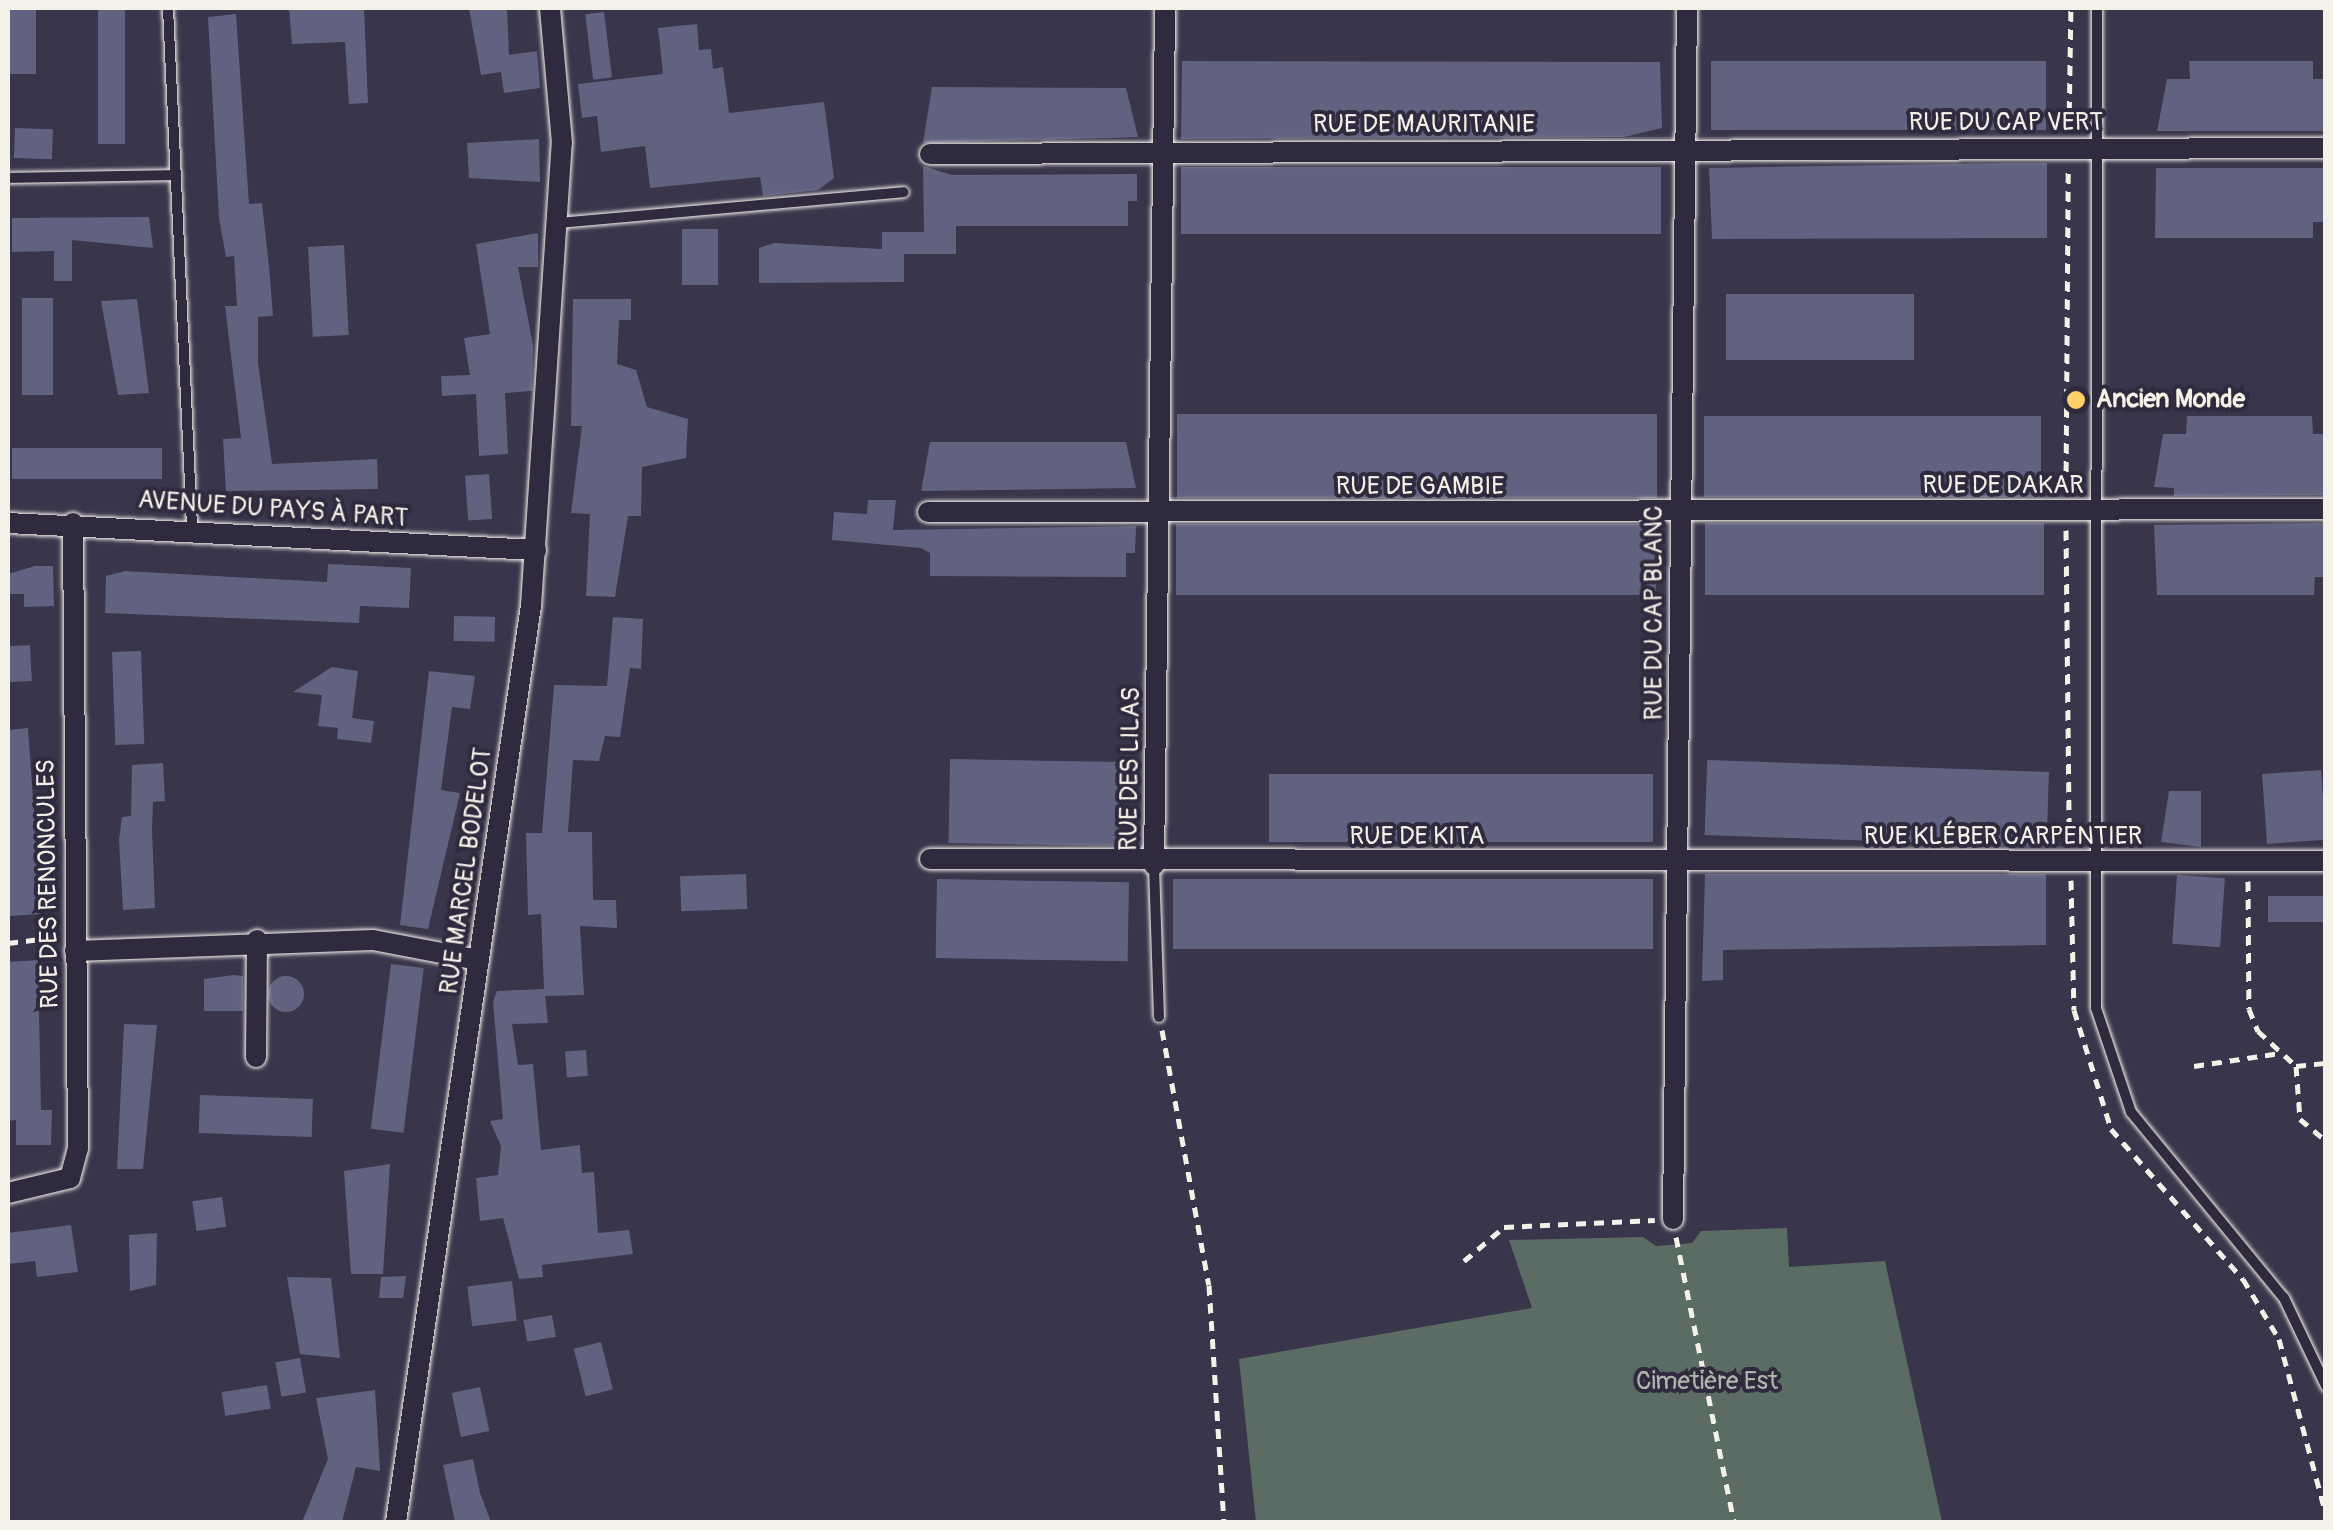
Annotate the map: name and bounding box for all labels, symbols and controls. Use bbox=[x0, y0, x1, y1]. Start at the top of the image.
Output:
street label: RUE DU CAP VERT bbox=[1909, 108, 2103, 138]
street label: RUE DE MAURITANIE bbox=[1313, 110, 1535, 140]
place label: Ancien Monde bbox=[2096, 385, 2245, 415]
marker: Ancien Monde bbox=[2065, 389, 2087, 411]
street label: RUE DE DAKAR bbox=[1922, 471, 2084, 501]
street label: RUE DE GAMBIE bbox=[1336, 472, 1504, 502]
street label: AVENUE DU PAYS À PART bbox=[137, 486, 409, 534]
street label: RUE DU CAP BLANC bbox=[1640, 506, 1670, 720]
street label: RUE DES LILAS bbox=[1115, 687, 1147, 851]
street label: RUE MARCEL BODELOT bbox=[435, 746, 499, 996]
street label: RUE DES RENONCULES bbox=[32, 759, 66, 1009]
street label: RUE DE KITA bbox=[1349, 822, 1485, 852]
street label: RUE KLÉBER CARPENTIER bbox=[1864, 822, 2142, 852]
park label: Cimetière Est bbox=[1636, 1367, 1778, 1397]

